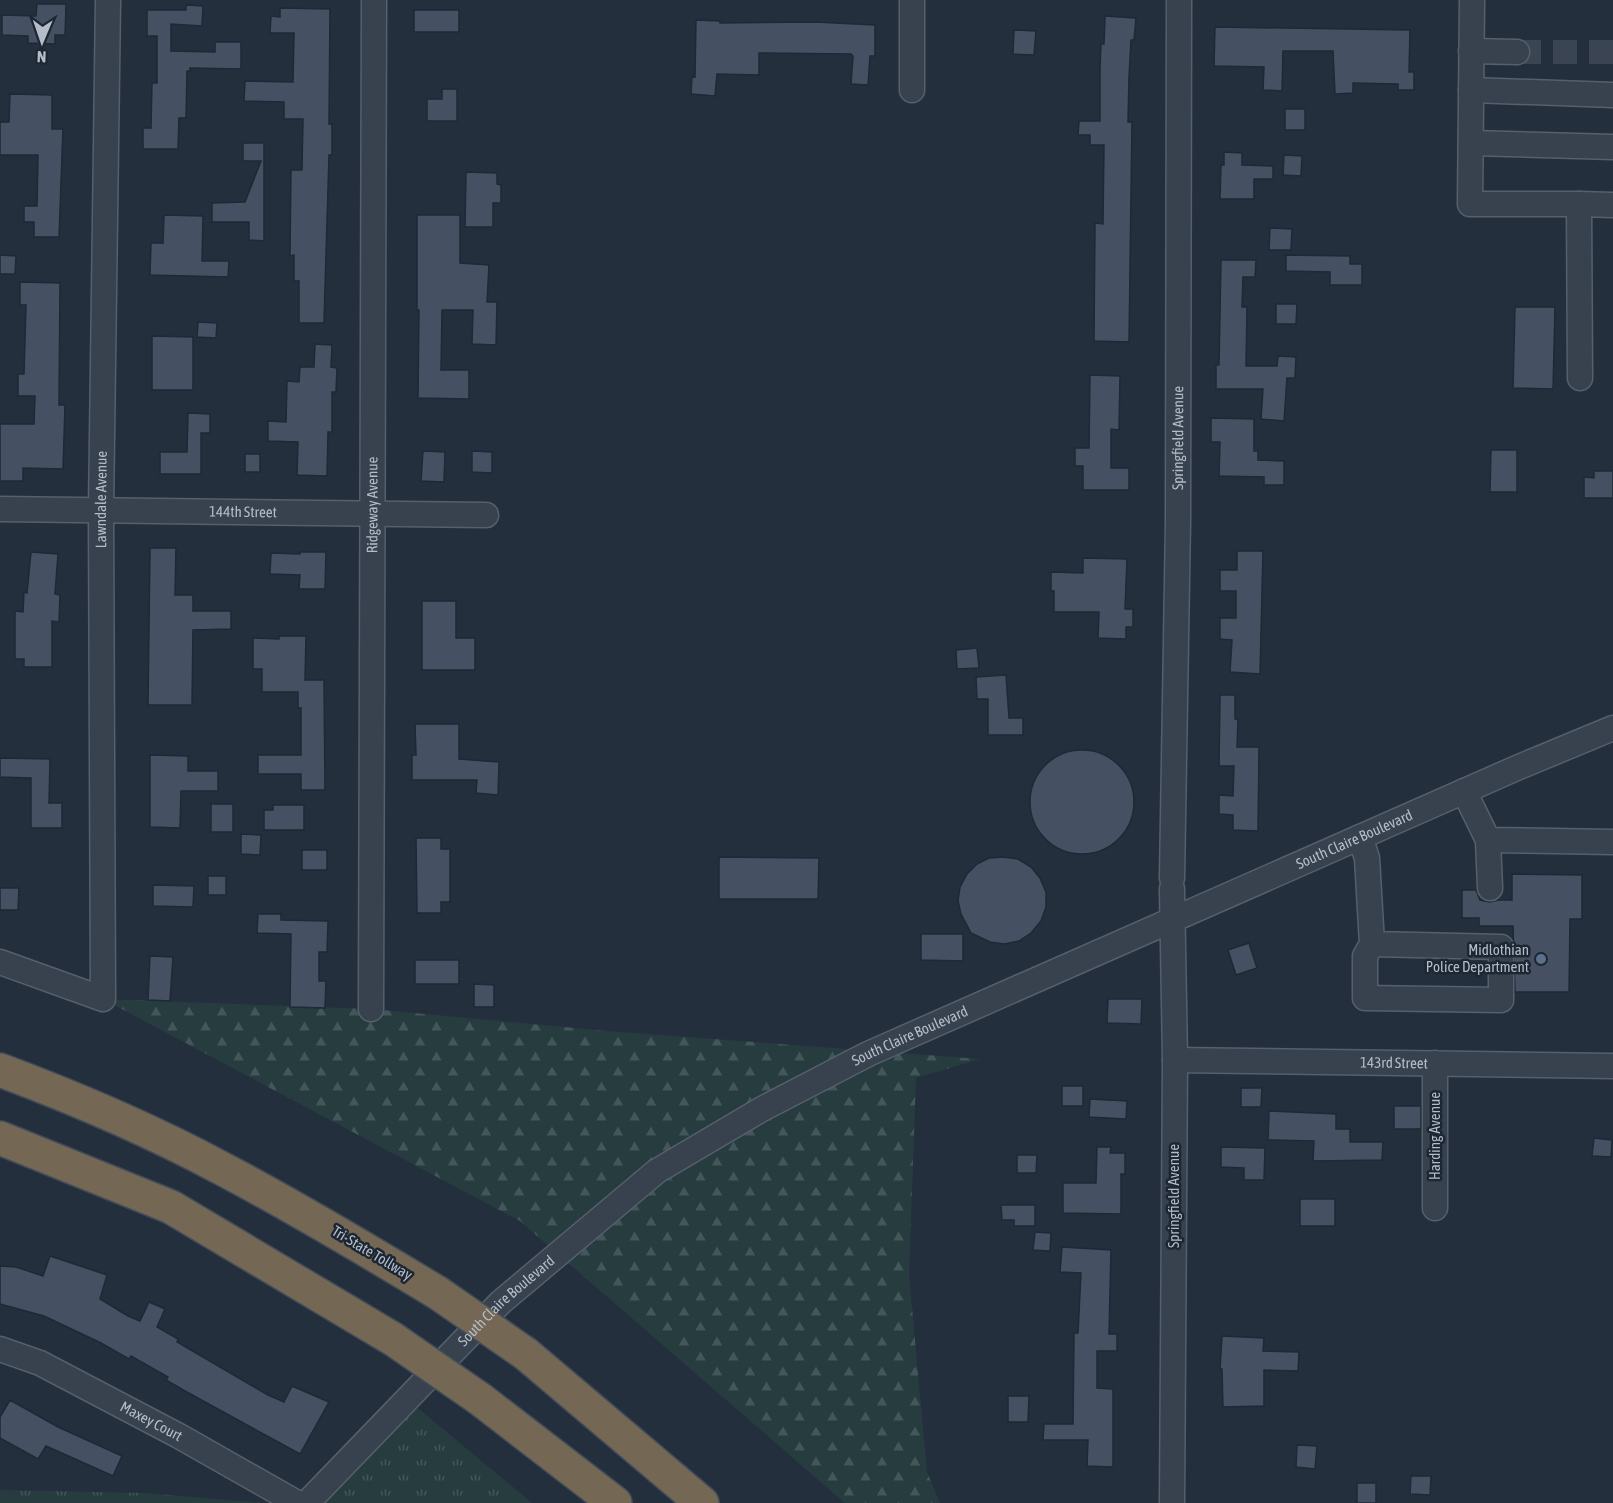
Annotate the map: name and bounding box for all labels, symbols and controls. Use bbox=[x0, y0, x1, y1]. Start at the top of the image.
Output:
north arrow bbox=[12, 12, 72, 72]
text: N bbox=[36, 48, 47, 66]
street label: Springfield Avenue bbox=[1169, 386, 1186, 490]
street label: Lawndale Avenue bbox=[92, 450, 110, 548]
street label: Ridgeway Avenue bbox=[363, 457, 381, 553]
street label: 144th Street bbox=[209, 503, 277, 520]
street label: South Claire Boulevard bbox=[1293, 806, 1415, 872]
place label: Midlothian Police Department bbox=[1426, 941, 1529, 975]
marker: Midlothian Police Department bbox=[1534, 952, 1548, 966]
street label: South Claire Boulevard bbox=[849, 1002, 970, 1069]
street label: 143rd Street bbox=[1360, 1054, 1428, 1071]
street label: Harding Avenue bbox=[1426, 1092, 1443, 1180]
street label: Springfield Avenue bbox=[1165, 1144, 1182, 1248]
street label: Tri-State Tollway bbox=[329, 1222, 415, 1283]
street label: South Claire Boulevard bbox=[454, 1252, 558, 1349]
street label: Maxey Court bbox=[118, 1398, 186, 1444]

